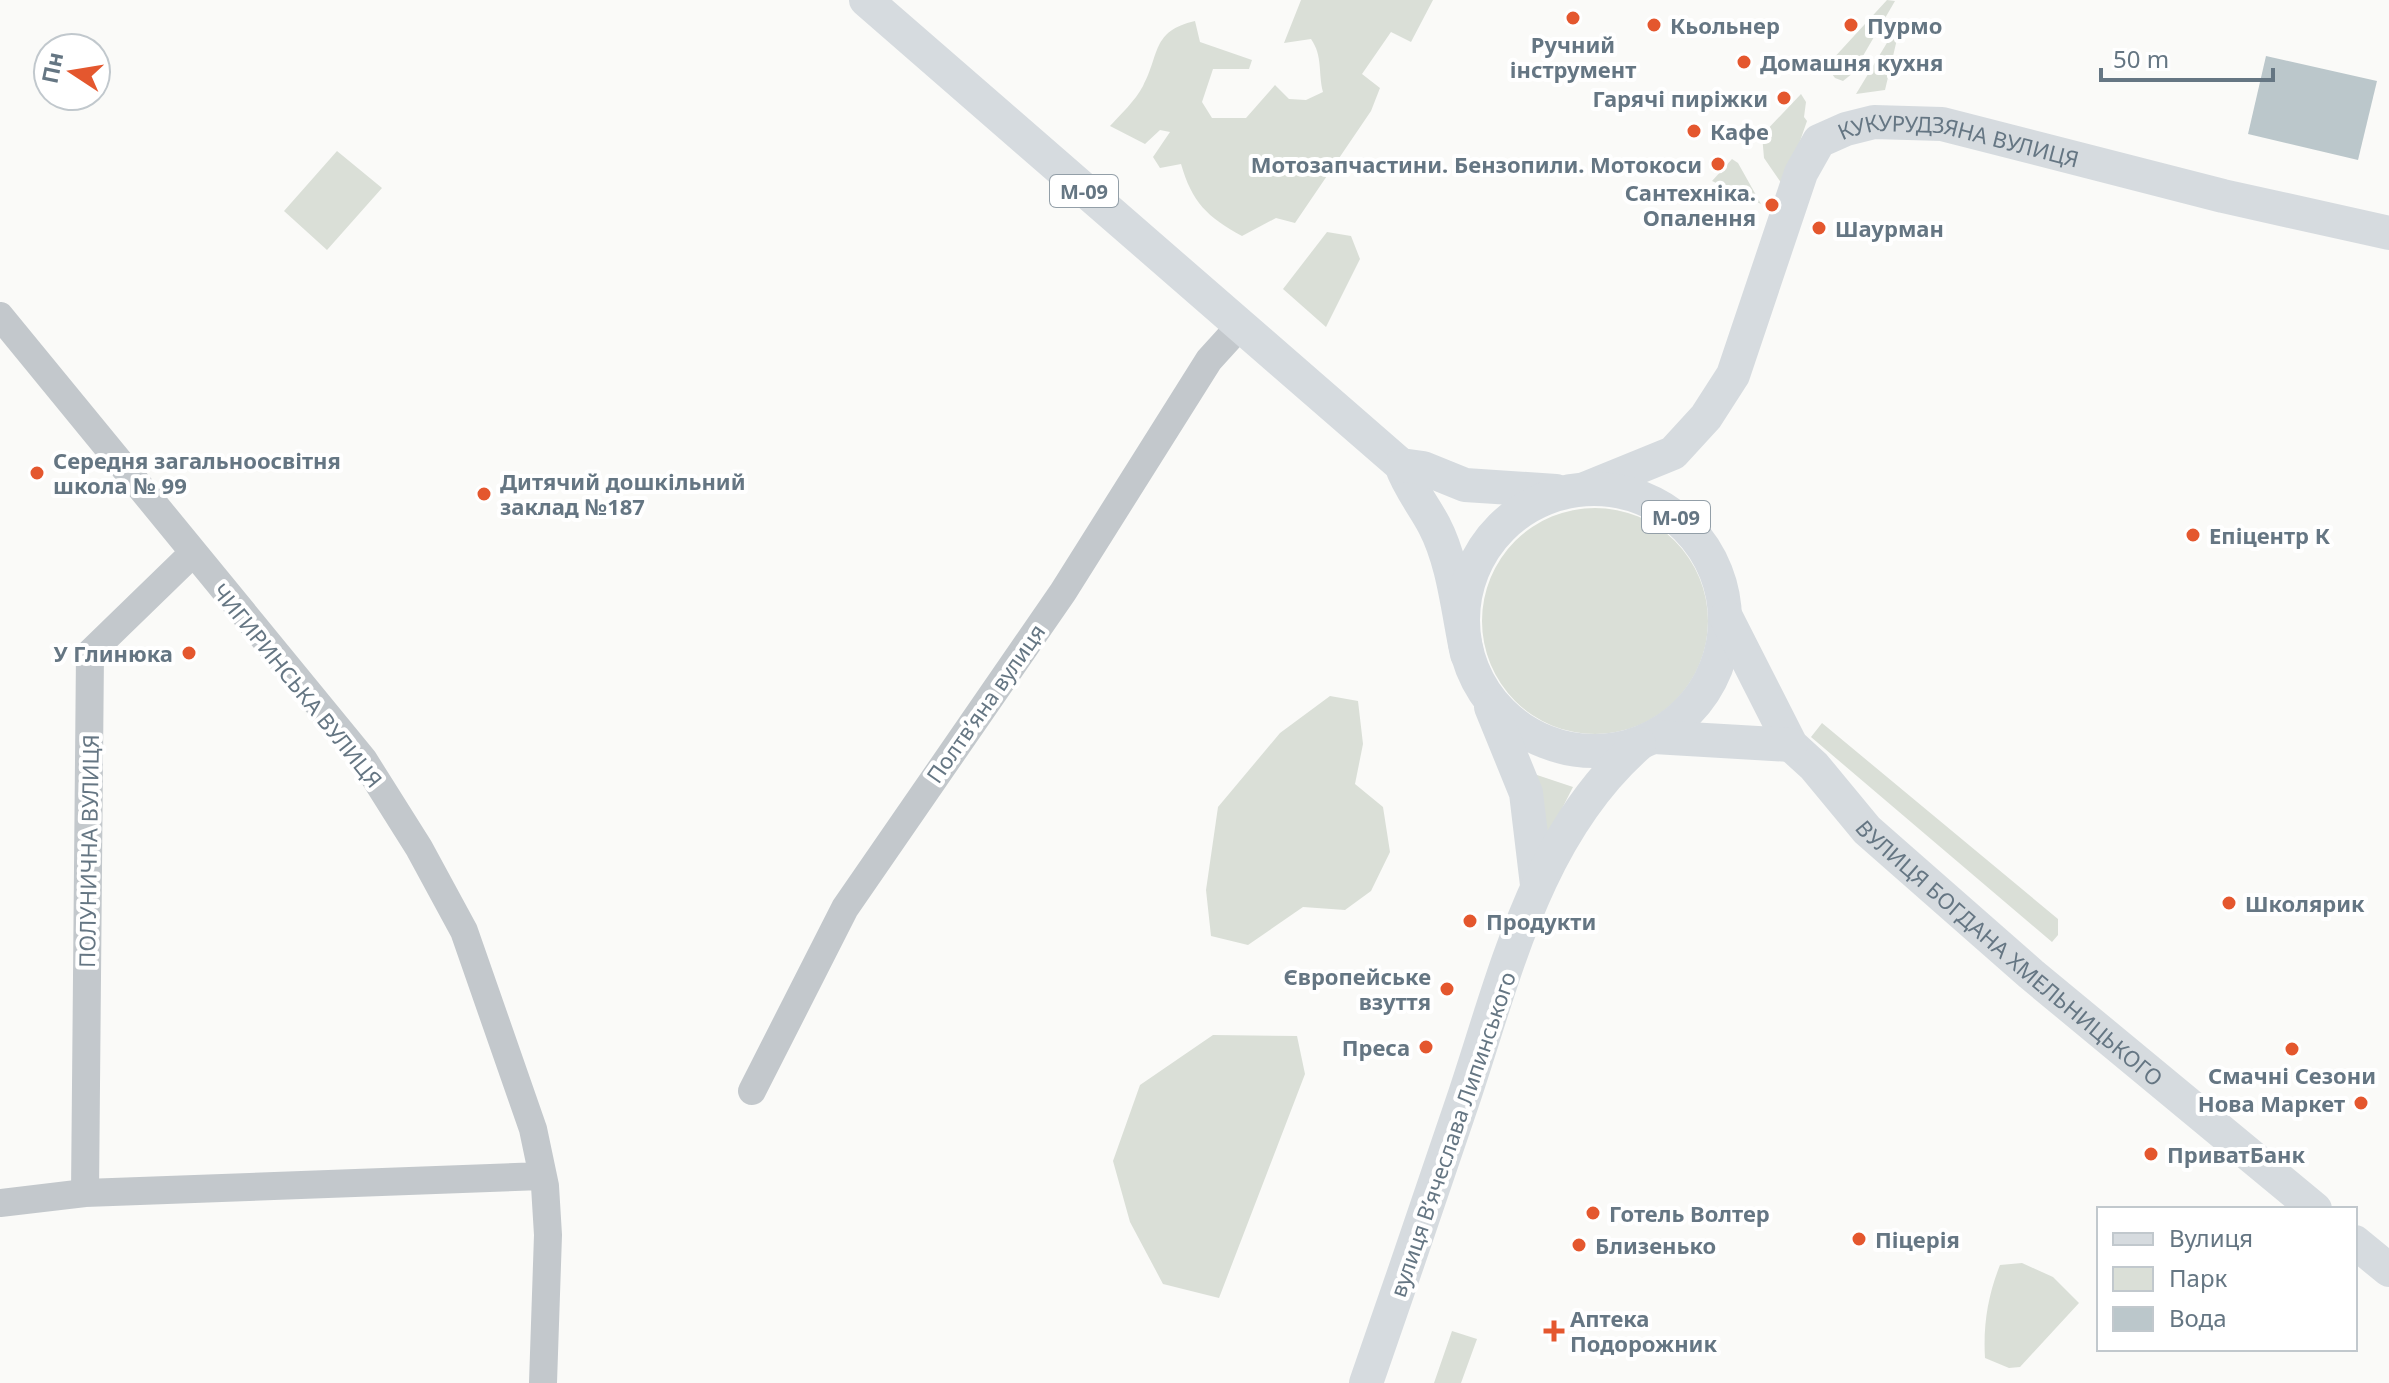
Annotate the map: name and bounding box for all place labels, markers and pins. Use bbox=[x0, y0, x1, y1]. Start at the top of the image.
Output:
marker: Ручний інструмент bbox=[1564, 9, 1582, 27]
place label: Кьольнер bbox=[1670, 10, 1780, 40]
place label: Пурмо bbox=[1867, 10, 1942, 40]
marker: Кьольнер bbox=[1645, 16, 1663, 34]
marker: Пурмо bbox=[1842, 16, 1860, 34]
place label: Ручний інструмент bbox=[1510, 29, 1636, 84]
place label: Домашня кухня bbox=[1760, 47, 1943, 77]
marker: Домашня кухня bbox=[1735, 53, 1753, 71]
place label: Гарячі пиріжки bbox=[1593, 83, 1768, 113]
marker: Гарячі пиріжки bbox=[1775, 89, 1793, 107]
place label: Кафе bbox=[1710, 116, 1769, 146]
marker: Кафе bbox=[1685, 122, 1703, 140]
place label: Мотозапчастини. Бензопили. Мотокоси bbox=[1251, 149, 1702, 179]
marker: Мотозапчастини. Бензопили. Мотокоси bbox=[1709, 155, 1727, 173]
place label: Сантехніка. Опалення bbox=[1625, 177, 1756, 232]
marker: Сантехніка. Опалення bbox=[1763, 196, 1781, 214]
place label: Шаурман bbox=[1835, 213, 1944, 243]
marker: Шаурман bbox=[1810, 219, 1828, 237]
place label: Середня загальноосвітня школа № 99 bbox=[53, 445, 341, 500]
marker: Середня загальноосвітня школа № 99 bbox=[28, 464, 46, 482]
place label: Дитячий дошкільний заклад №187 bbox=[500, 466, 745, 521]
marker: Дитячий дошкільний заклад №187 bbox=[475, 485, 493, 503]
place label: Епіцентр К bbox=[2209, 520, 2331, 550]
marker: Епіцентр К bbox=[2184, 526, 2202, 544]
place label: У Глинюка bbox=[53, 638, 173, 668]
marker: У Глинюка bbox=[180, 644, 198, 662]
place label: Школярик bbox=[2245, 888, 2365, 918]
marker: Школярик bbox=[2220, 894, 2238, 912]
place label: Продукти bbox=[1486, 906, 1596, 936]
marker: Продукти bbox=[1461, 912, 1479, 930]
place label: Європейське взуття bbox=[1283, 961, 1431, 1016]
marker: Європейське взуття bbox=[1438, 980, 1456, 998]
place label: Преса bbox=[1342, 1032, 1410, 1062]
marker: Преса bbox=[1417, 1038, 1435, 1056]
marker: Смачні Сезони bbox=[2283, 1040, 2301, 1058]
place label: Смачні Сезони bbox=[2208, 1060, 2376, 1090]
place label: Нова Маркет bbox=[2198, 1088, 2345, 1118]
marker: Нова Маркет bbox=[2352, 1094, 2370, 1112]
place label: ПриватБанк bbox=[2167, 1139, 2305, 1169]
marker: ПриватБанк bbox=[2142, 1145, 2160, 1163]
place label: Готель Волтер bbox=[1609, 1198, 1770, 1228]
marker: Готель Волтер bbox=[1584, 1204, 1602, 1222]
place label: Піцерія bbox=[1875, 1224, 1960, 1254]
place label: Близенько bbox=[1595, 1230, 1716, 1260]
marker: Піцерія bbox=[1850, 1230, 1868, 1248]
marker: Близенько bbox=[1570, 1236, 1588, 1254]
place label: Аптека Подорожник bbox=[1570, 1303, 1717, 1358]
marker: Аптека Подорожник bbox=[1545, 1322, 1563, 1340]

